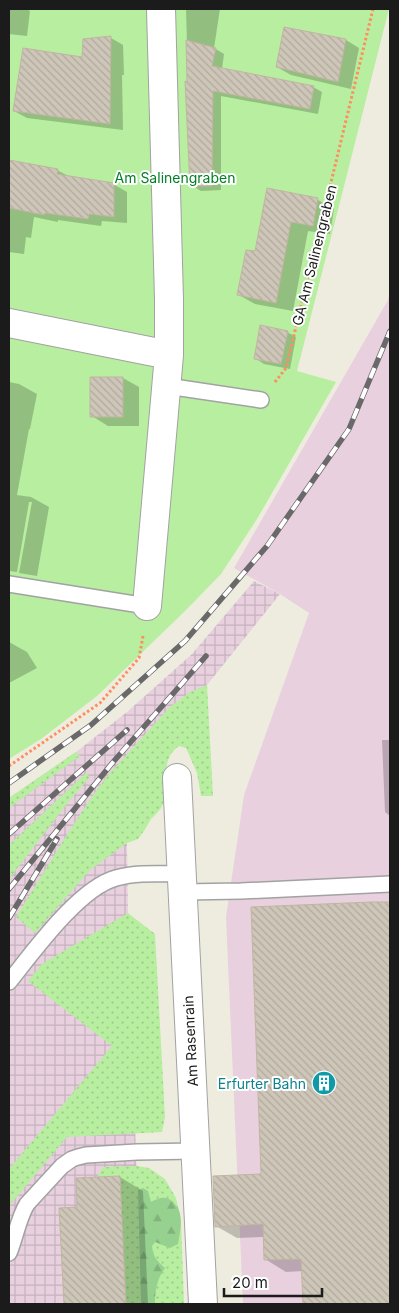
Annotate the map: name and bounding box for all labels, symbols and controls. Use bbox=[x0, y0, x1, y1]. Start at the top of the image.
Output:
park label: Am Salinengraben bbox=[115, 169, 235, 186]
street label: GA Am Salinengraben bbox=[288, 183, 340, 327]
street label: Am Rasenrain bbox=[179, 995, 201, 1087]
building icon: Erfurter Bahn bbox=[311, 1070, 337, 1096]
place label: Erfurter Bahn bbox=[218, 1075, 306, 1092]
scale bar bbox=[224, 1266, 322, 1298]
text: 20 m bbox=[232, 1273, 268, 1292]

